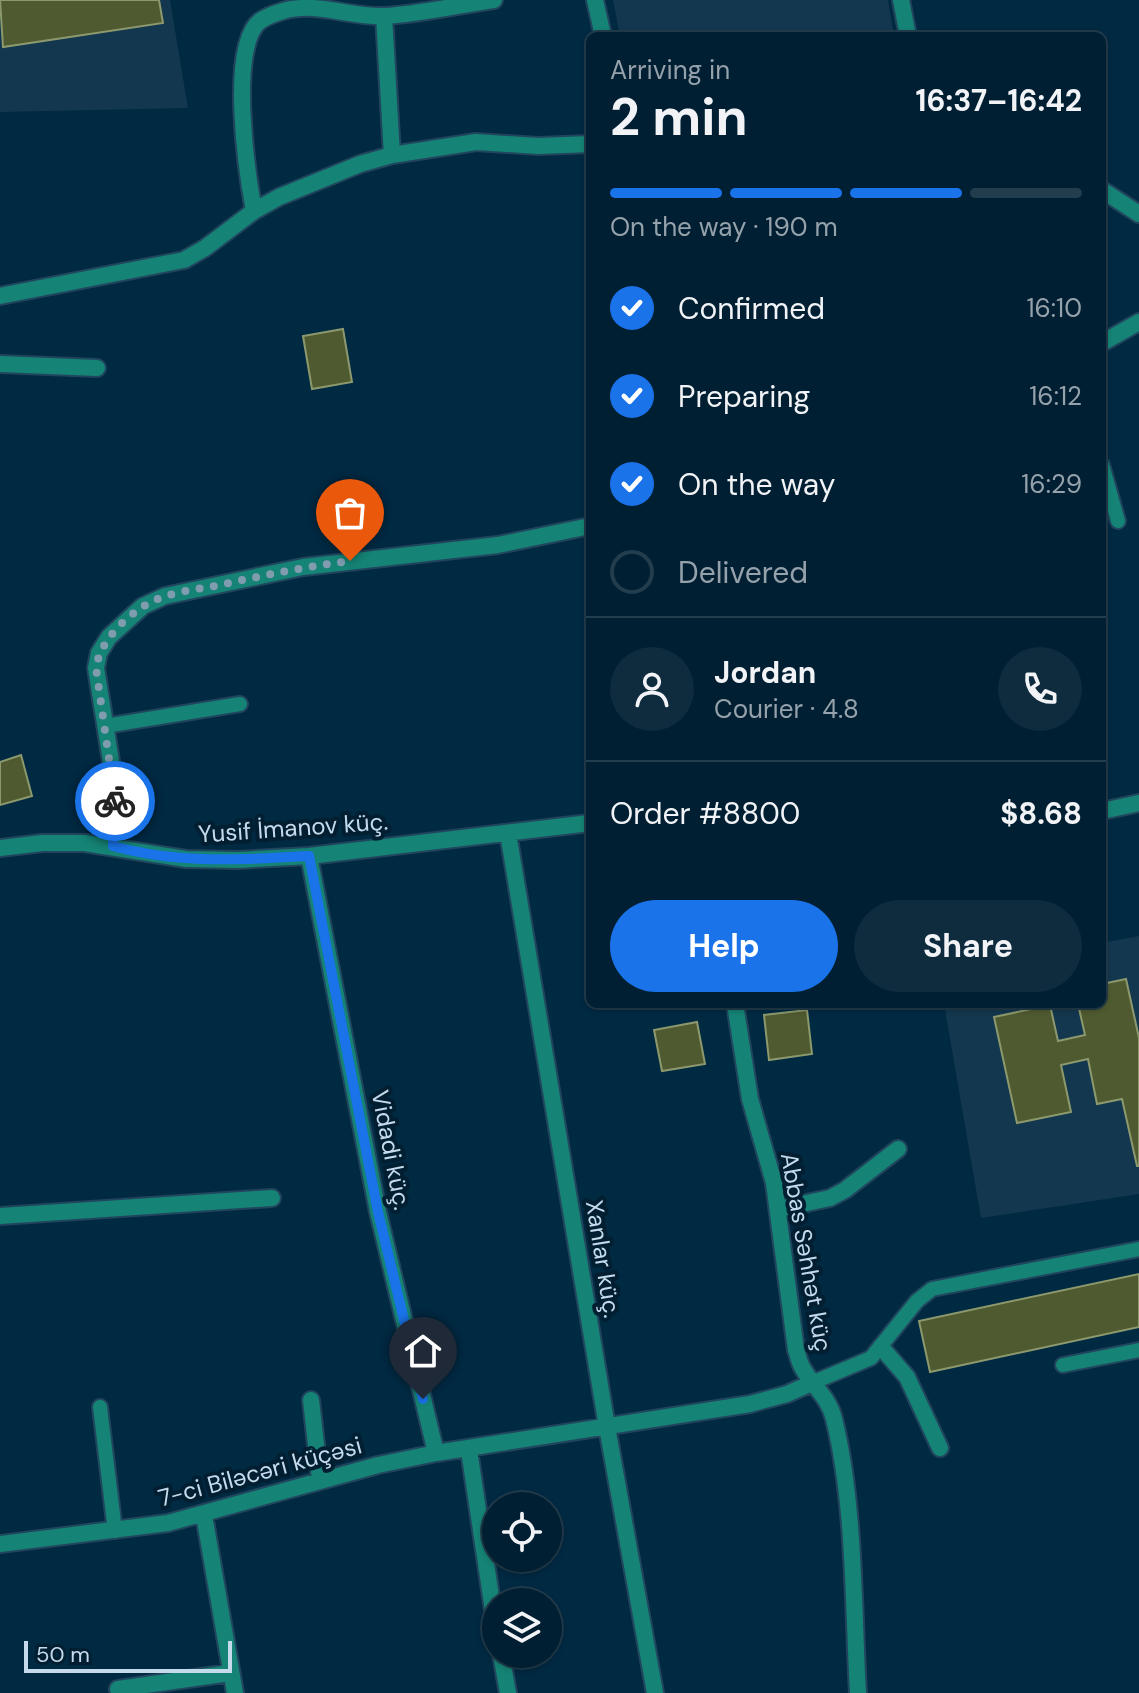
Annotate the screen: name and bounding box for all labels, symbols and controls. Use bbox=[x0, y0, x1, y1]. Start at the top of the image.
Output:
text: Arriving in bbox=[610, 53, 730, 87]
text: 16:37–16:42 bbox=[916, 81, 1082, 120]
text: 2 min bbox=[610, 83, 748, 151]
text: On the way · 190 m bbox=[610, 210, 838, 244]
icon: check bbox=[610, 286, 654, 330]
text: Confirmed bbox=[678, 289, 825, 328]
text: 16:10 bbox=[1026, 291, 1082, 325]
icon: check bbox=[610, 374, 654, 418]
text: Preparing bbox=[678, 377, 810, 416]
text: 16:12 bbox=[1029, 379, 1082, 413]
icon: check bbox=[610, 462, 654, 506]
text: On the way bbox=[678, 465, 835, 504]
text: 16:29 bbox=[1021, 467, 1082, 501]
pin bbox=[316, 479, 384, 561]
icon: bag bbox=[328, 491, 372, 535]
text: Delivered bbox=[678, 553, 808, 592]
button: person bbox=[610, 647, 694, 731]
button: phone bbox=[998, 647, 1082, 731]
text: Jordan bbox=[714, 653, 816, 692]
text: Courier · 4.8 bbox=[714, 692, 859, 726]
courier bbox=[75, 761, 155, 841]
icon: bike bbox=[93, 779, 137, 823]
text: Order #8800 bbox=[610, 794, 800, 833]
text: $8.68 bbox=[1000, 794, 1082, 833]
street label: Yusif İmanov küç. bbox=[197, 805, 389, 850]
button: Help bbox=[610, 900, 838, 992]
button: Share bbox=[854, 900, 1082, 992]
street label: Vidadi küç. bbox=[365, 1087, 418, 1212]
street label: Abbas Səhhət küç bbox=[774, 1150, 839, 1354]
street label: Xanlar küç. bbox=[579, 1198, 628, 1320]
pin bbox=[389, 1317, 457, 1399]
icon: home bbox=[401, 1329, 445, 1373]
street label: 7-ci Biləcəri küçəsi bbox=[155, 1429, 365, 1514]
map controls bbox=[482, 1492, 562, 1668]
button: locate bbox=[482, 1492, 562, 1572]
button: layers bbox=[482, 1588, 562, 1668]
scale bar bbox=[24, 1637, 232, 1673]
text: 50 m bbox=[36, 1640, 90, 1669]

